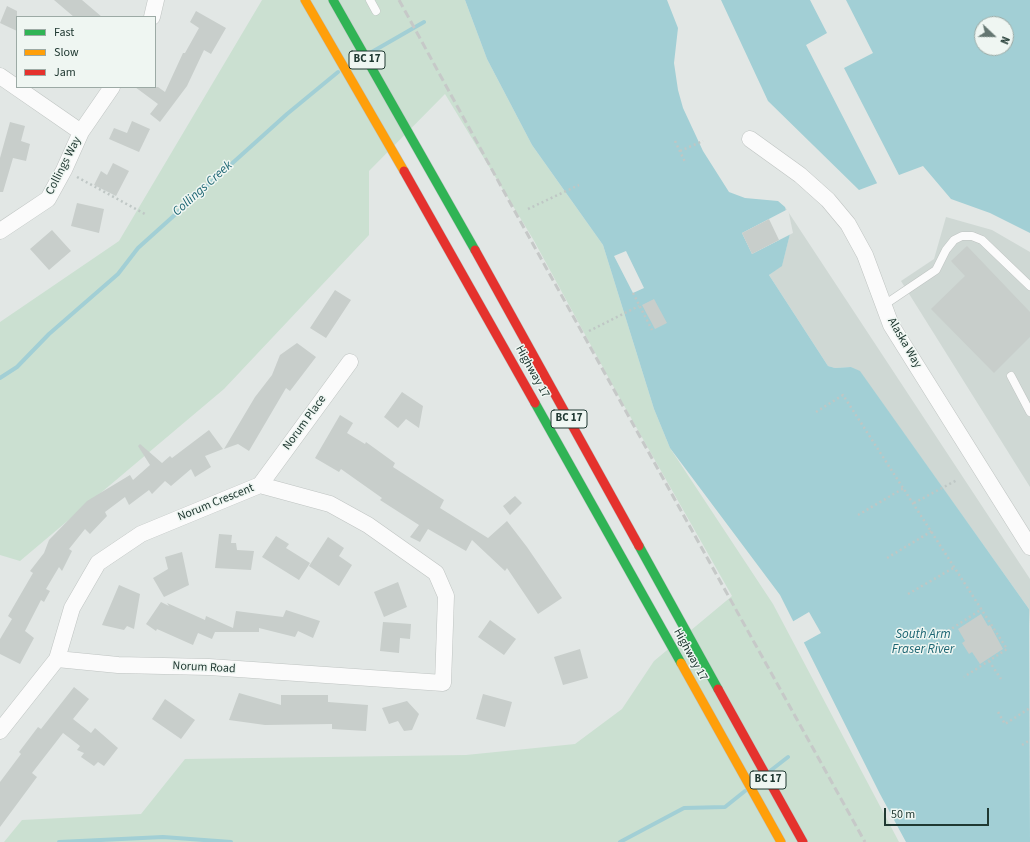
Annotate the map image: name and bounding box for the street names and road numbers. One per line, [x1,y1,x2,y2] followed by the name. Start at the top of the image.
[349,51,385,69] road number: BC 17
[43,135,85,197] street label: Collings Way
[884,315,924,371] street label: Alaska Way
[512,343,552,401] street label: Highway 17
[280,393,330,453] street label: Norum Place
[551,410,587,428] road number: BC 17
[176,481,256,525] street label: Norum Crescent
[670,626,710,684] street label: Highway 17
[172,659,236,677] street label: Norum Road
[750,771,786,789] road number: BC 17

